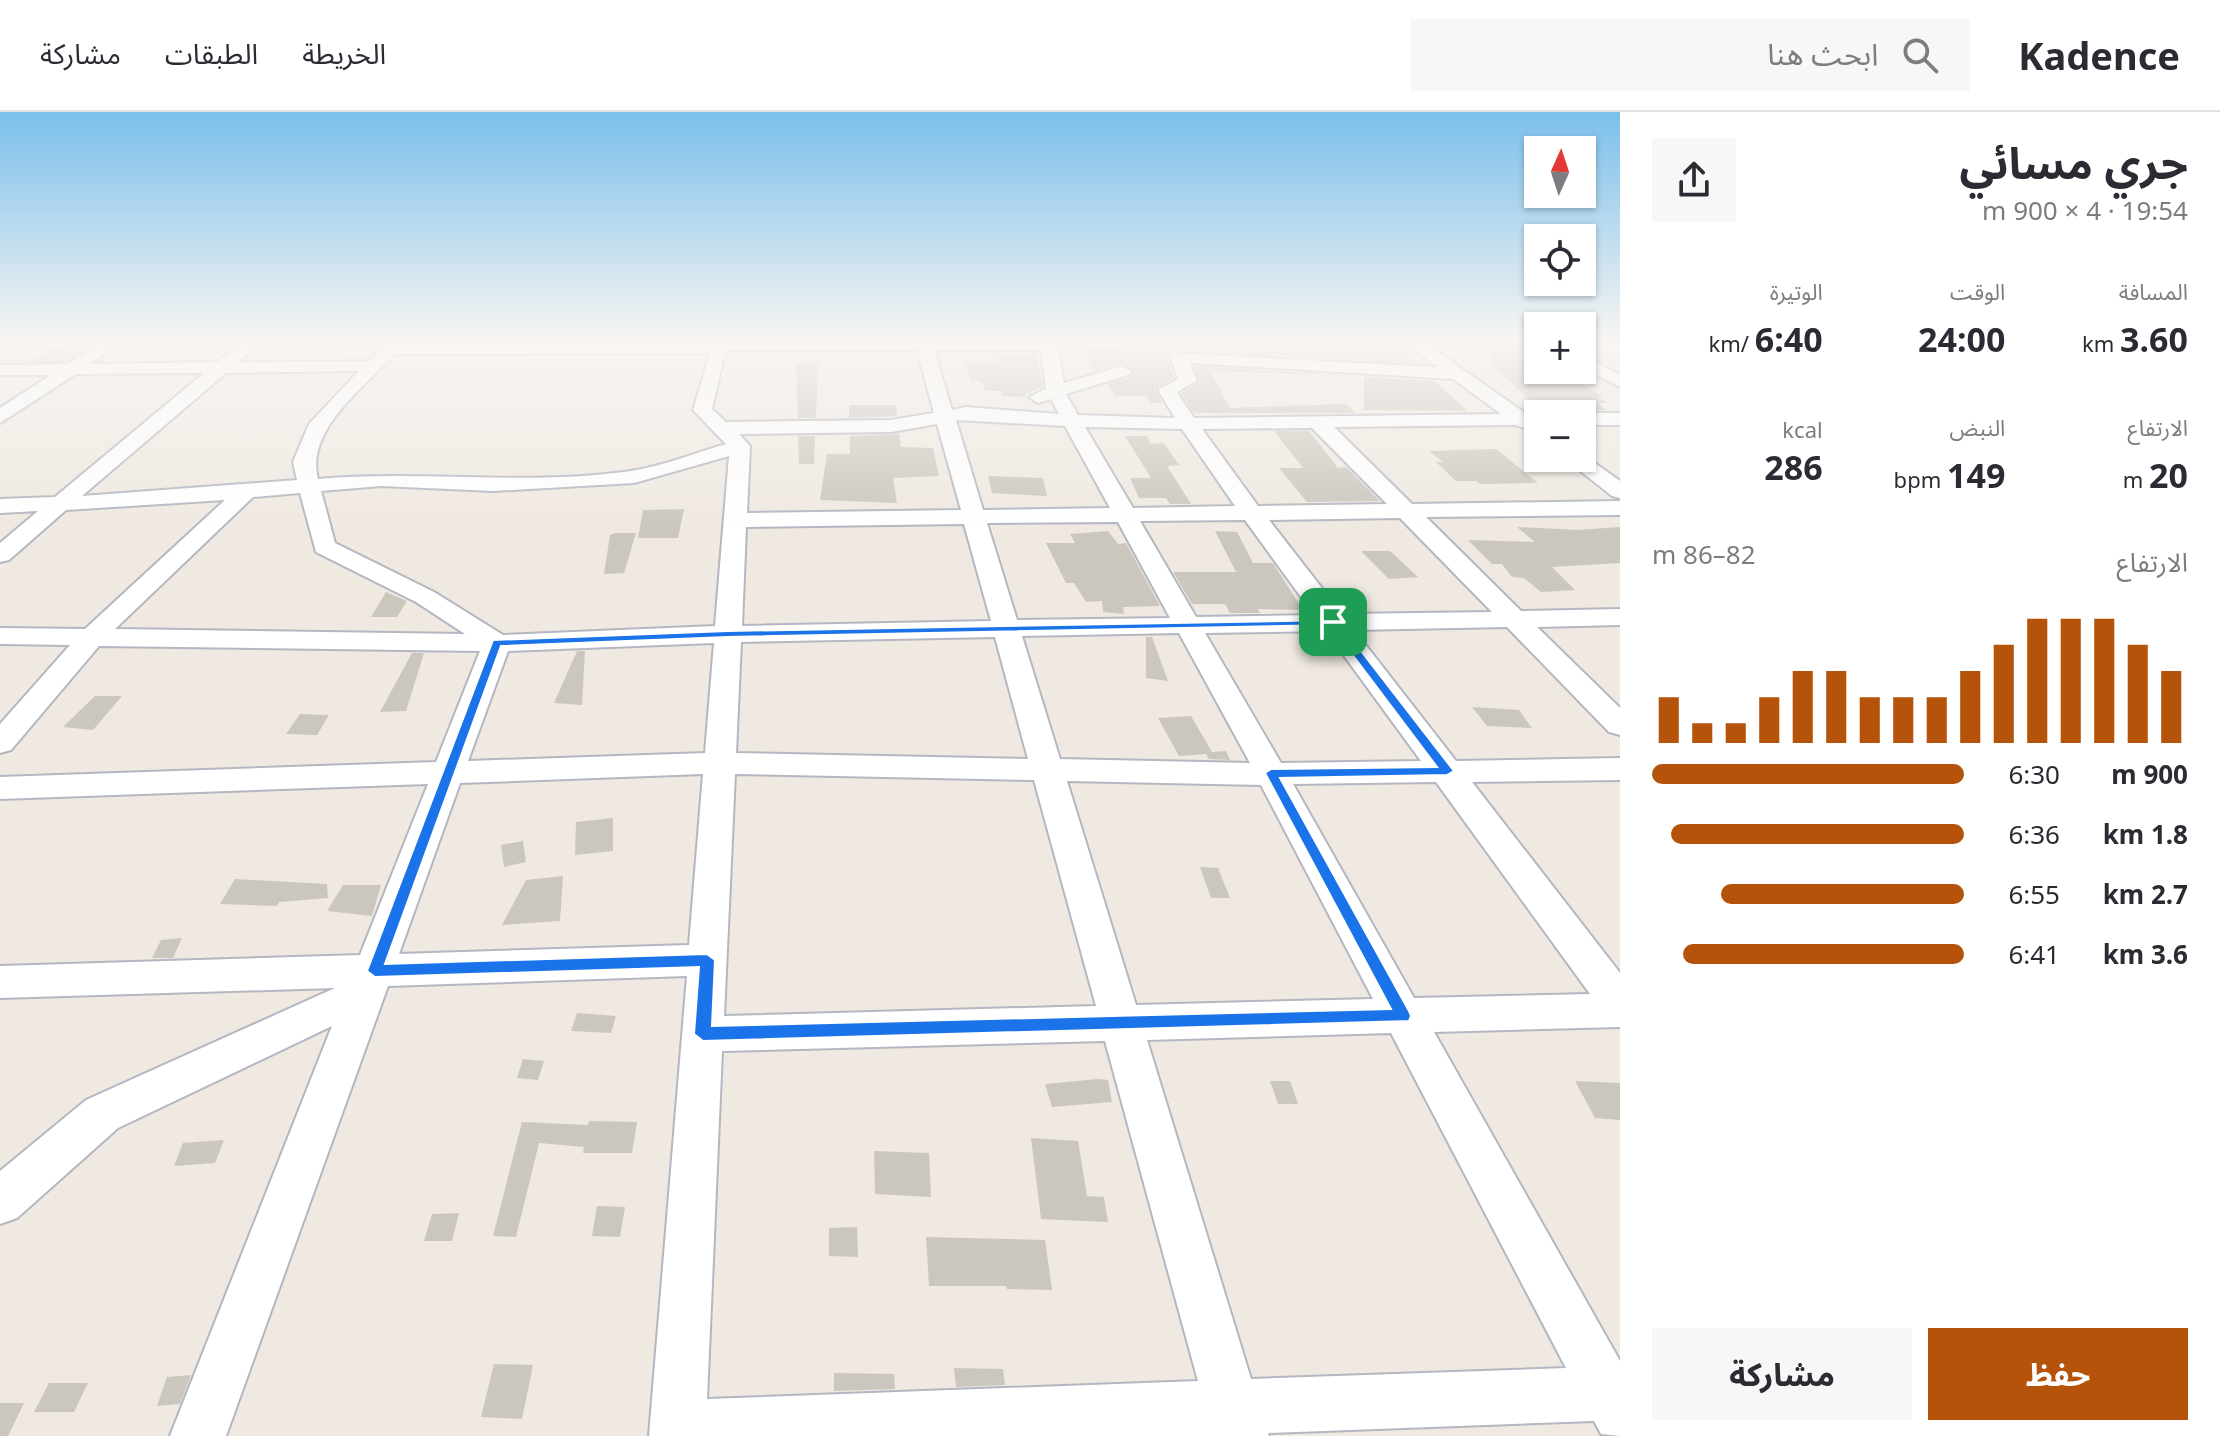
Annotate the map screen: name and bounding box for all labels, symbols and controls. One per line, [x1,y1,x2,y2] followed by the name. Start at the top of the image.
[1410,19,1970,91] search box
[2018,29,2180,81] text: Kadence
[1767,33,1878,74] text: ابحث هنا
[1898,33,1942,77] icon: search
[40,34,121,72] text: مشاركة
[165,34,258,72] text: الطبقات
[302,34,386,72] text: الخريطة
[1959,132,2188,192] text: جري مسائي
[1524,136,1596,208] north arrow
[1524,136,1596,472] map controls
[1652,138,1736,222] button: share
[1982,192,2188,228] text: 19:54 · 4 × 900 m
[1524,224,1596,296] button: locate
[1770,276,1823,306] text: الوتيرة
[1950,276,2005,306] text: الوقت
[2119,276,2188,306] text: المسافة
[1524,312,1596,384] button: +
[1755,316,1823,362] text: 6:40
[1918,316,2005,362] text: 24:00
[2120,316,2188,362] text: 3.60
[1709,328,1755,358] text: /km
[2082,328,2120,358] text: km
[1524,400,1596,472] button: −
[1950,412,2005,442] text: النبض
[2128,412,2188,442] text: الارتفاع
[1782,414,1823,444] text: kcal
[1764,444,1823,490] text: 286
[1947,452,2005,498] text: 149
[2149,452,2188,498] text: 20
[1894,464,1947,494] text: bpm
[2123,464,2149,494] text: m
[1652,536,1756,572] text: 82–86 m
[2117,544,2188,580] text: الارتفاع
[1299,588,1367,656] pin
[1311,600,1355,644] icon: arrive
[2008,756,2060,792] text: 6:30
[2111,756,2188,792] text: 900 m
[2008,816,2060,852] text: 6:36
[2103,816,2188,852] text: 1.8 km
[2008,876,2060,912] text: 6:55
[2103,876,2188,912] text: 2.7 km
[2008,936,2060,972] text: 6:41
[2103,936,2188,972] text: 3.6 km
[1652,1328,1912,1420] button: مشاركة
[1928,1328,2188,1420] button: حفظ

